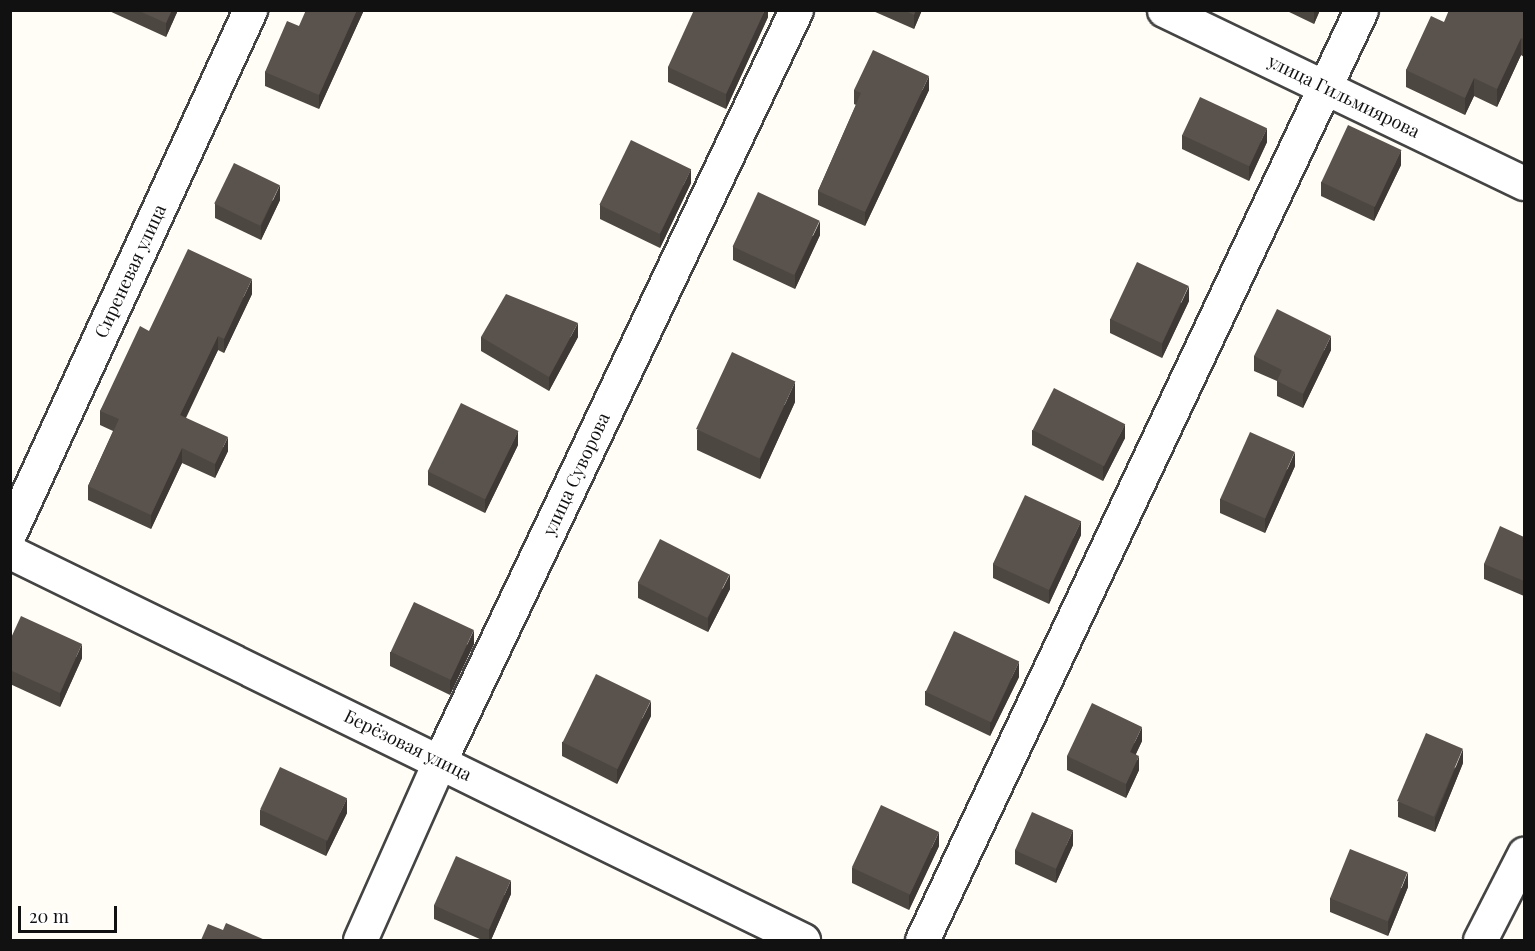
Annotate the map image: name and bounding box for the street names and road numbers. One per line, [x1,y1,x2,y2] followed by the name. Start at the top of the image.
[1265,50,1423,142] street label: улица Гильмиярова
[90,201,170,341] street label: Сиреневая улица
[538,409,614,539] street label: улица Суворова
[341,705,475,785] street label: Берёзовая улица

